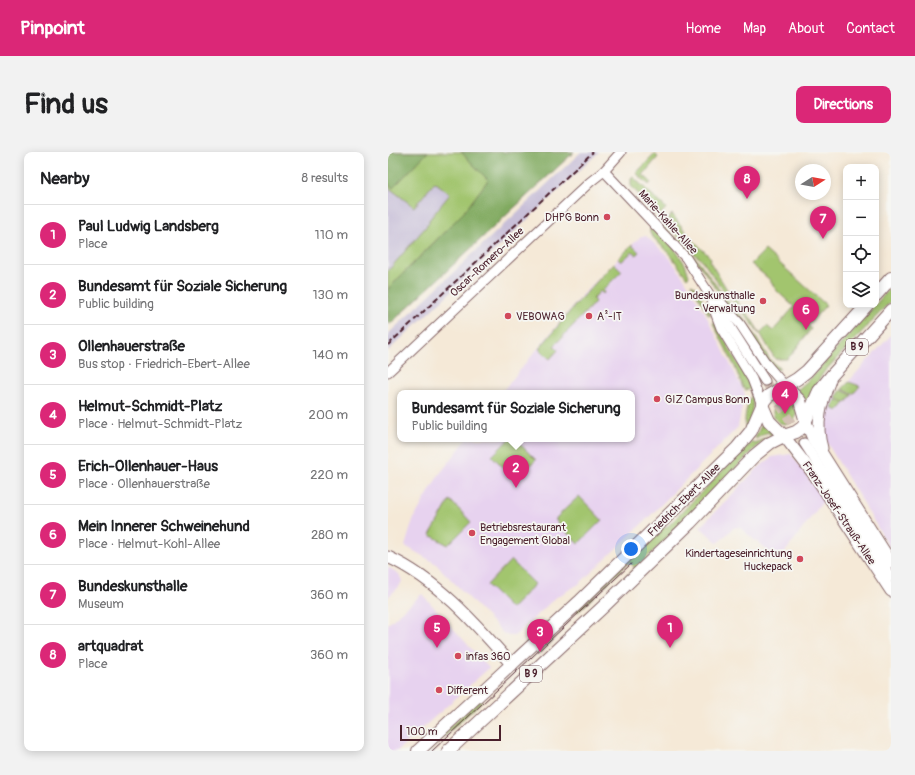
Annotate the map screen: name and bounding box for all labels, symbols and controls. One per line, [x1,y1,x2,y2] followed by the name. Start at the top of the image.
[20,16,85,40] text: Pinpoint
[686,20,721,37] text: Home
[743,20,766,37] text: Map
[788,20,824,37] text: About
[846,20,895,37] text: Contact
[796,86,891,123] button: Directions
[24,87,108,122] text: Find us
[795,164,831,200] north arrow
[843,164,879,308] map controls
[843,164,879,200] button: +
[734,166,760,199] pin: 8
[40,168,89,189] text: Nearby
[302,170,348,186] text: 8 results
[636,187,701,257] street label: Marie-Kahle-Allee
[843,200,879,236] button: −
[810,206,836,239] pin: 7
[545,211,599,224] place label: DHPG Bonn
[602,212,612,222] marker: DHPG Bonn
[78,217,219,236] text: Paul Ludwig Landsberg
[448,224,527,299] street label: Oscar-Romero-Allee
[50,227,56,243] text: 1
[315,227,348,243] text: 110 m
[78,236,107,252] text: Place
[843,236,879,272] button: locate
[843,272,879,308] button: layers
[78,277,287,296] text: Bundesamt für Soziale Sicherung
[49,287,57,303] text: 2
[312,287,348,303] text: 130 m
[675,289,756,315] place label: Bundeskunsthalle - Verwaltung
[78,296,154,312] text: Public building
[758,296,768,306] marker: Bundeskunsthalle - Verwaltung
[793,297,819,330] pin: 6
[516,310,565,323] place label: VEBOWAG
[597,310,622,323] place label: A³-IT
[503,311,513,321] marker: VEBOWAG
[584,311,594,321] marker: A³-IT
[78,337,185,356] text: Ollenhauerstraße
[846,339,868,355] road number: B 9
[49,347,57,363] text: 3
[312,347,348,363] text: 140 m
[78,356,250,372] text: Bus stop · Friedrich-Ebert-Allee
[772,381,798,414] pin: 4
[397,390,635,442] popup
[665,393,749,406] place label: GIZ Campus Bonn
[652,394,662,404] marker: GIZ Campus Bonn
[78,397,222,416] text: Helmut-Schmidt-Platz
[411,399,621,418] text: Bundesamt für Soziale Sicherung
[49,407,57,423] text: 4
[309,407,348,423] text: 200 m
[78,416,242,432] text: Place · Helmut-Schmidt-Platz
[411,418,487,434] text: Public building
[503,455,529,488] pin: 2
[78,457,218,476] text: Erich-Ollenhauer-Haus
[800,459,879,568] street label: Franz-Josef-Strauß-Allee
[645,461,723,539] street label: Friedrich-Ebert-Allee
[49,467,57,483] text: 5
[310,467,348,483] text: 220 m
[78,476,210,492] text: Place · Ollenhauerstraße
[78,517,250,536] text: Mein Innerer Schweinehund
[480,521,570,547] place label: Betriebsrestaurant Engagement Global
[49,527,57,543] text: 6
[311,527,348,543] text: 280 m
[467,528,477,538] marker: Betriebsrestaurant Engagement Global
[78,536,220,552] text: Place · Helmut-Kohl-Allee
[621,539,641,559] your location
[685,547,792,573] place label: Kindertageseinrichtung Huckepack
[795,554,805,564] marker: Kindertageseinrichtung Huckepack
[78,577,187,596] text: Bundeskunsthalle
[50,587,56,603] text: 7
[310,587,348,603] text: 360 m
[78,596,124,612] text: Museum
[424,615,450,648] pin: 5
[657,615,683,648] pin: 1
[527,619,553,652] pin: 3
[78,637,143,656] text: artquadrat
[50,647,56,663] text: 8
[310,647,348,663] text: 360 m
[466,650,511,663] place label: infas 360
[453,651,463,661] marker: infas 360
[78,656,107,672] text: Place
[520,666,542,682] road number: B 9
[447,684,488,697] place label: Different
[434,685,444,695] marker: Different
[400,723,501,742] scale bar
[406,725,437,738] text: 100 m

